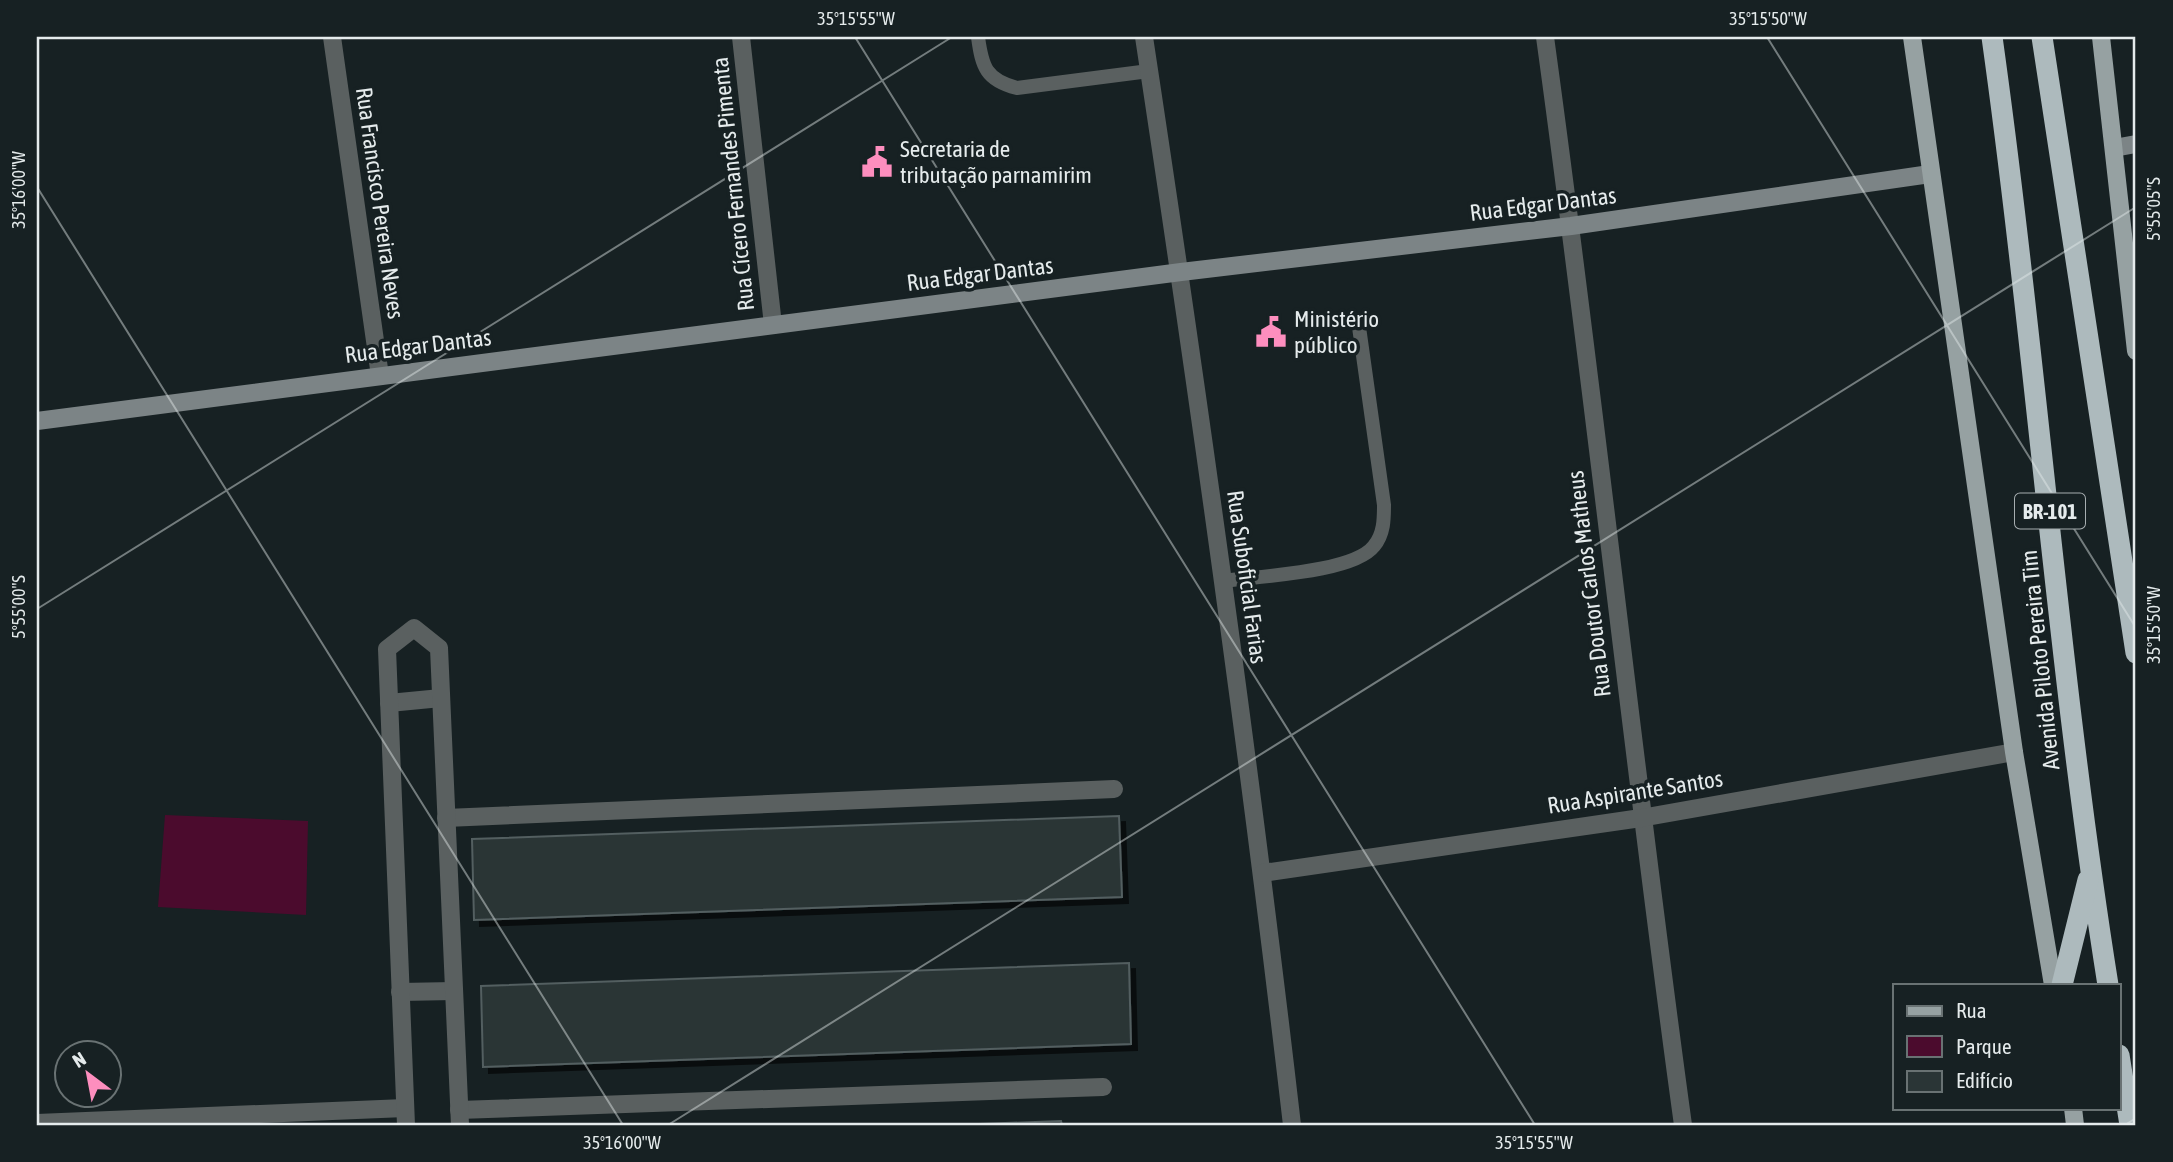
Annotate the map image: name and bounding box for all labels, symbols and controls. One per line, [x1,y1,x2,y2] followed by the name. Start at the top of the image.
[817,8,895,29] text: 35°15'55"W
[1729,8,1807,29] text: 35°15'50"W
[707,56,759,312] street label: Rua Cícero Fernandes Pimenta
[351,86,409,320] street label: Rua Francisco Pereira Neves
[900,136,1092,188] place label: Secretaria de tributação parnamirim
[860,145,894,179] public building icon: Secretaria de tributação parnamirim
[8,151,29,229] text: 35°16'00"W
[2143,177,2164,241] text: 5°55'05"S
[1468,182,1618,226] street label: Rua Edgar Dantas
[905,252,1055,296] street label: Rua Edgar Dantas
[1294,306,1379,358] place label: Ministério público
[1254,315,1288,349] public building icon: Ministério público
[343,324,493,368] street label: Rua Edgar Dantas
[1562,469,1616,699] street label: Rua Doutor Carlos Matheus
[1222,489,1272,665] street label: Rua Suboficial Farias
[2015,494,2085,528] road number: BR-101
[2016,549,2064,771] street label: Avenida Piloto Pereira Tim
[8,575,29,639] text: 5°55'00"S
[2143,586,2164,664] text: 35°15'50"W
[1546,765,1724,819] street label: Rua Aspirante Santos
[1893,984,2120,1110] legend
[1956,998,1986,1022] text: Rua
[1956,1034,2011,1058] text: Parque
[52,1040,122,1110] north arrow
[68,1047,90,1072] text: N
[1956,1068,2013,1092] text: Edifício
[583,1132,661,1153] text: 35°16'00"W
[1495,1132,1573,1153] text: 35°15'55"W

